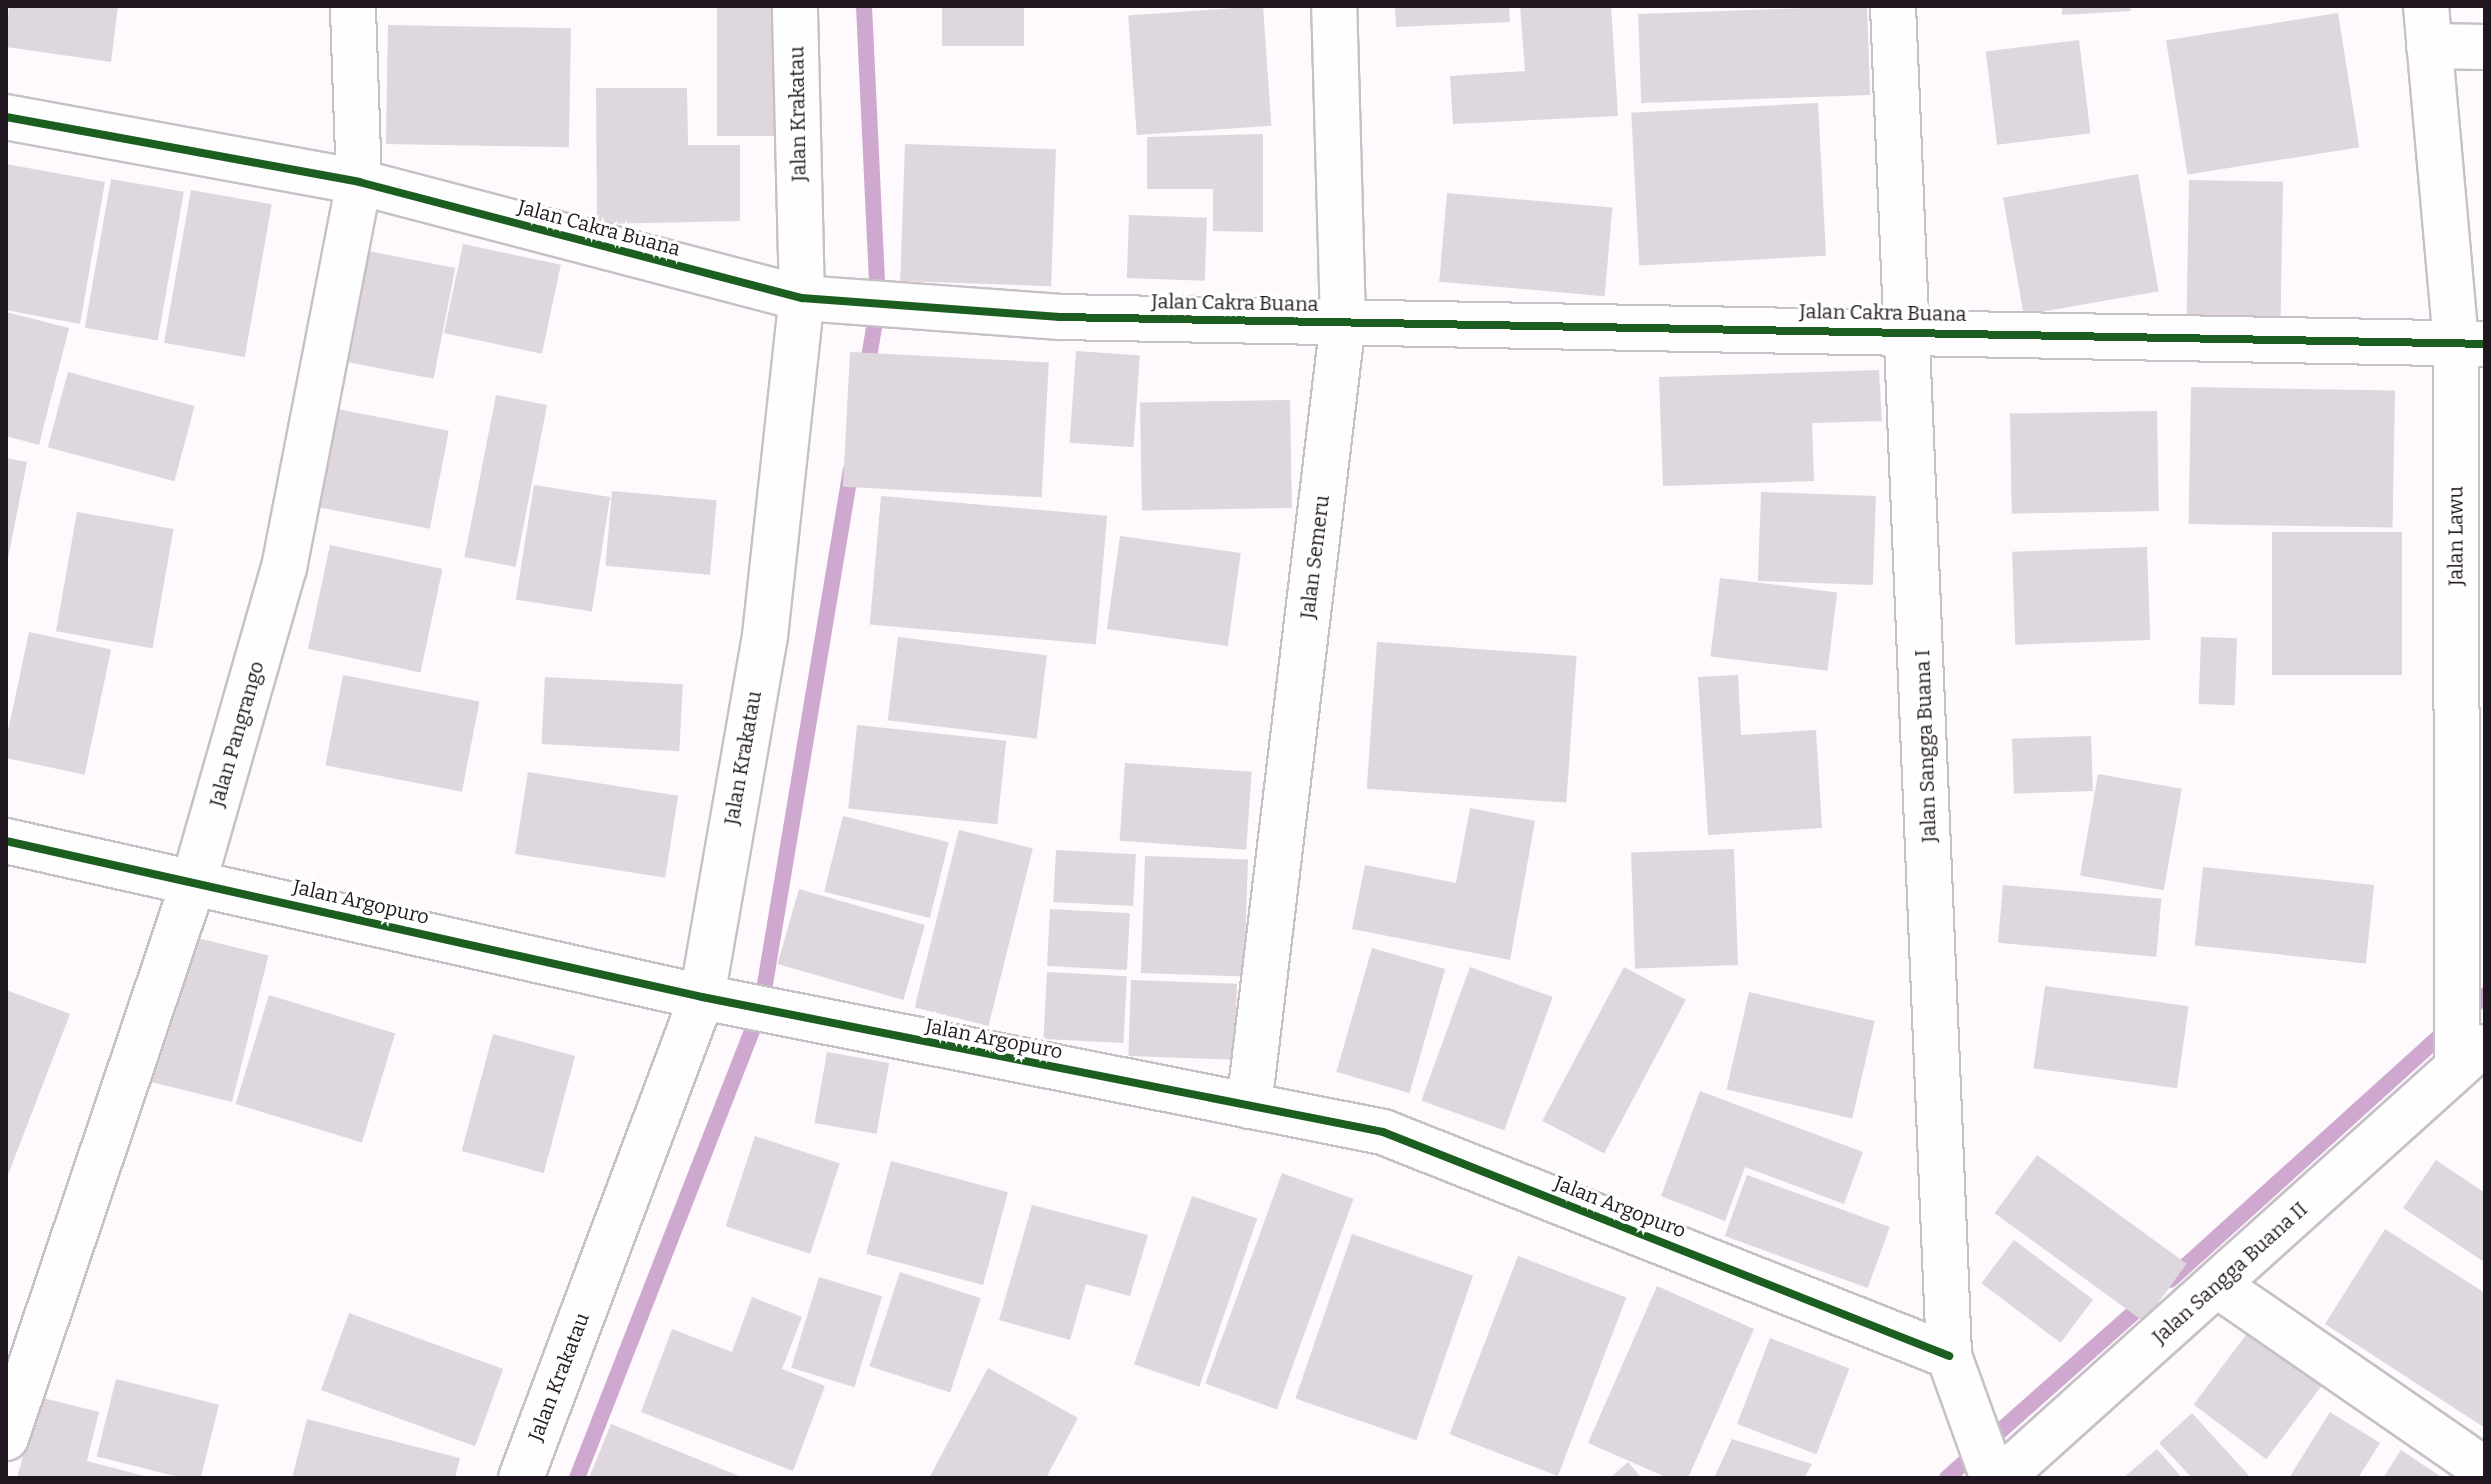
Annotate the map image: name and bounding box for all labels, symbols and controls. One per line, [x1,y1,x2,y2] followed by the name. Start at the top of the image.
[785,46,811,182] street label: Jalan Krakatau
[515,195,683,261] street label: Jalan Cakra Buana
[1151,290,1319,316] street label: Jalan Cakra Buana
[1799,300,1967,326] street label: Jalan Cakra Buana
[2444,486,2468,586] street label: Jalan Lawu
[1296,494,1334,620] street label: Jalan Semeru
[1911,649,1941,843] street label: Jalan Sangga Buana I
[205,658,269,810] street label: Jalan Pangrango
[719,689,767,827] street label: Jalan Krakatau
[291,875,431,929] street label: Jalan Argopuro
[923,1014,1065,1064] street label: Jalan Argopuro
[1551,1171,1689,1243] street label: Jalan Argopuro
[2148,1197,2312,1349] street label: Jalan Sangga Buana II
[524,1310,594,1444] street label: Jalan Krakatau

